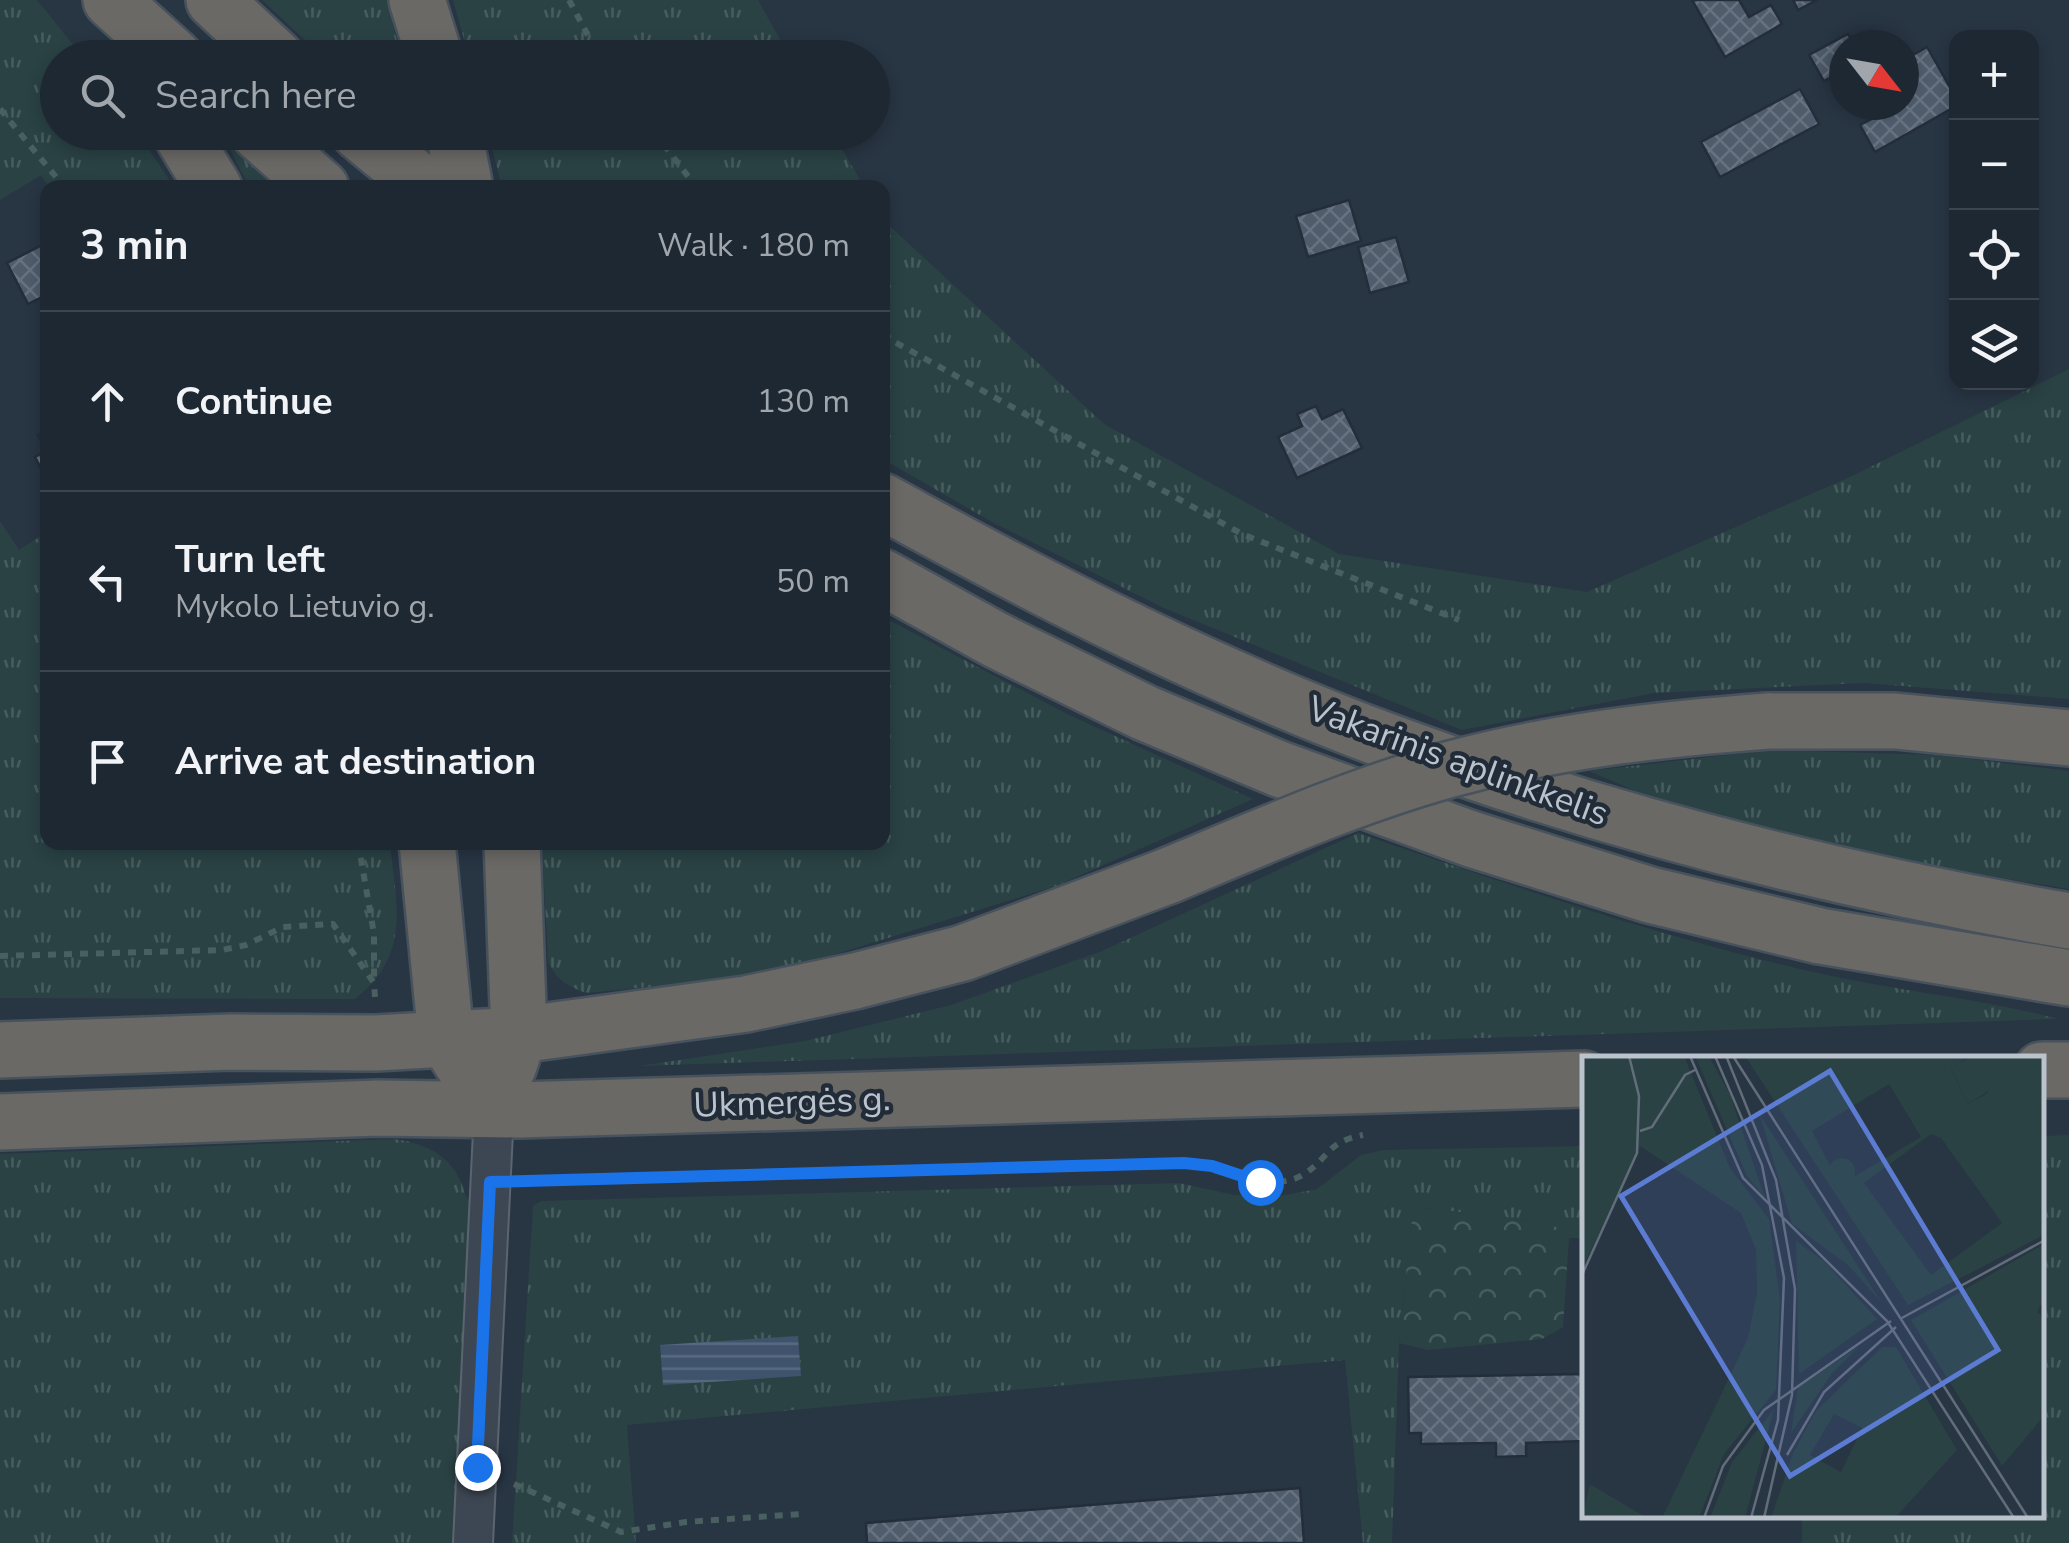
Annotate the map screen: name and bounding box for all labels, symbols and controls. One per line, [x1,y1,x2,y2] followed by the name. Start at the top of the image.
[1829,30,1919,120] north arrow
[1949,30,2039,390] map controls
[1949,30,2039,120] button: +
[40,40,890,150] search box
[75,68,130,123] icon: search
[155,70,356,121] text: Search here
[1949,120,2039,210] button: −
[1949,210,2039,300] button: locate
[80,217,189,274] text: 3 min
[657,224,850,267] text: Walk · 180 m
[1949,300,2039,390] button: layers
[80,374,135,429] icon: ahead
[175,376,333,427] text: Continue
[757,380,850,423] text: 130 m
[175,534,325,585] text: Turn left
[80,554,135,609] icon: left
[776,560,850,603] text: 50 m
[175,585,434,628] text: Mykolo Lietuvio g.
[1300,684,1615,837] street label: Vakarinis aplinkkelis
[80,734,135,789] icon: arrive
[175,736,536,787] text: Arrive at destination
[1582,1056,2044,1518] inset map
[693,1075,891,1129] street label: Ukmergės g.
[1238,1160,1284,1206] route start
[455,1445,501,1491] route end

